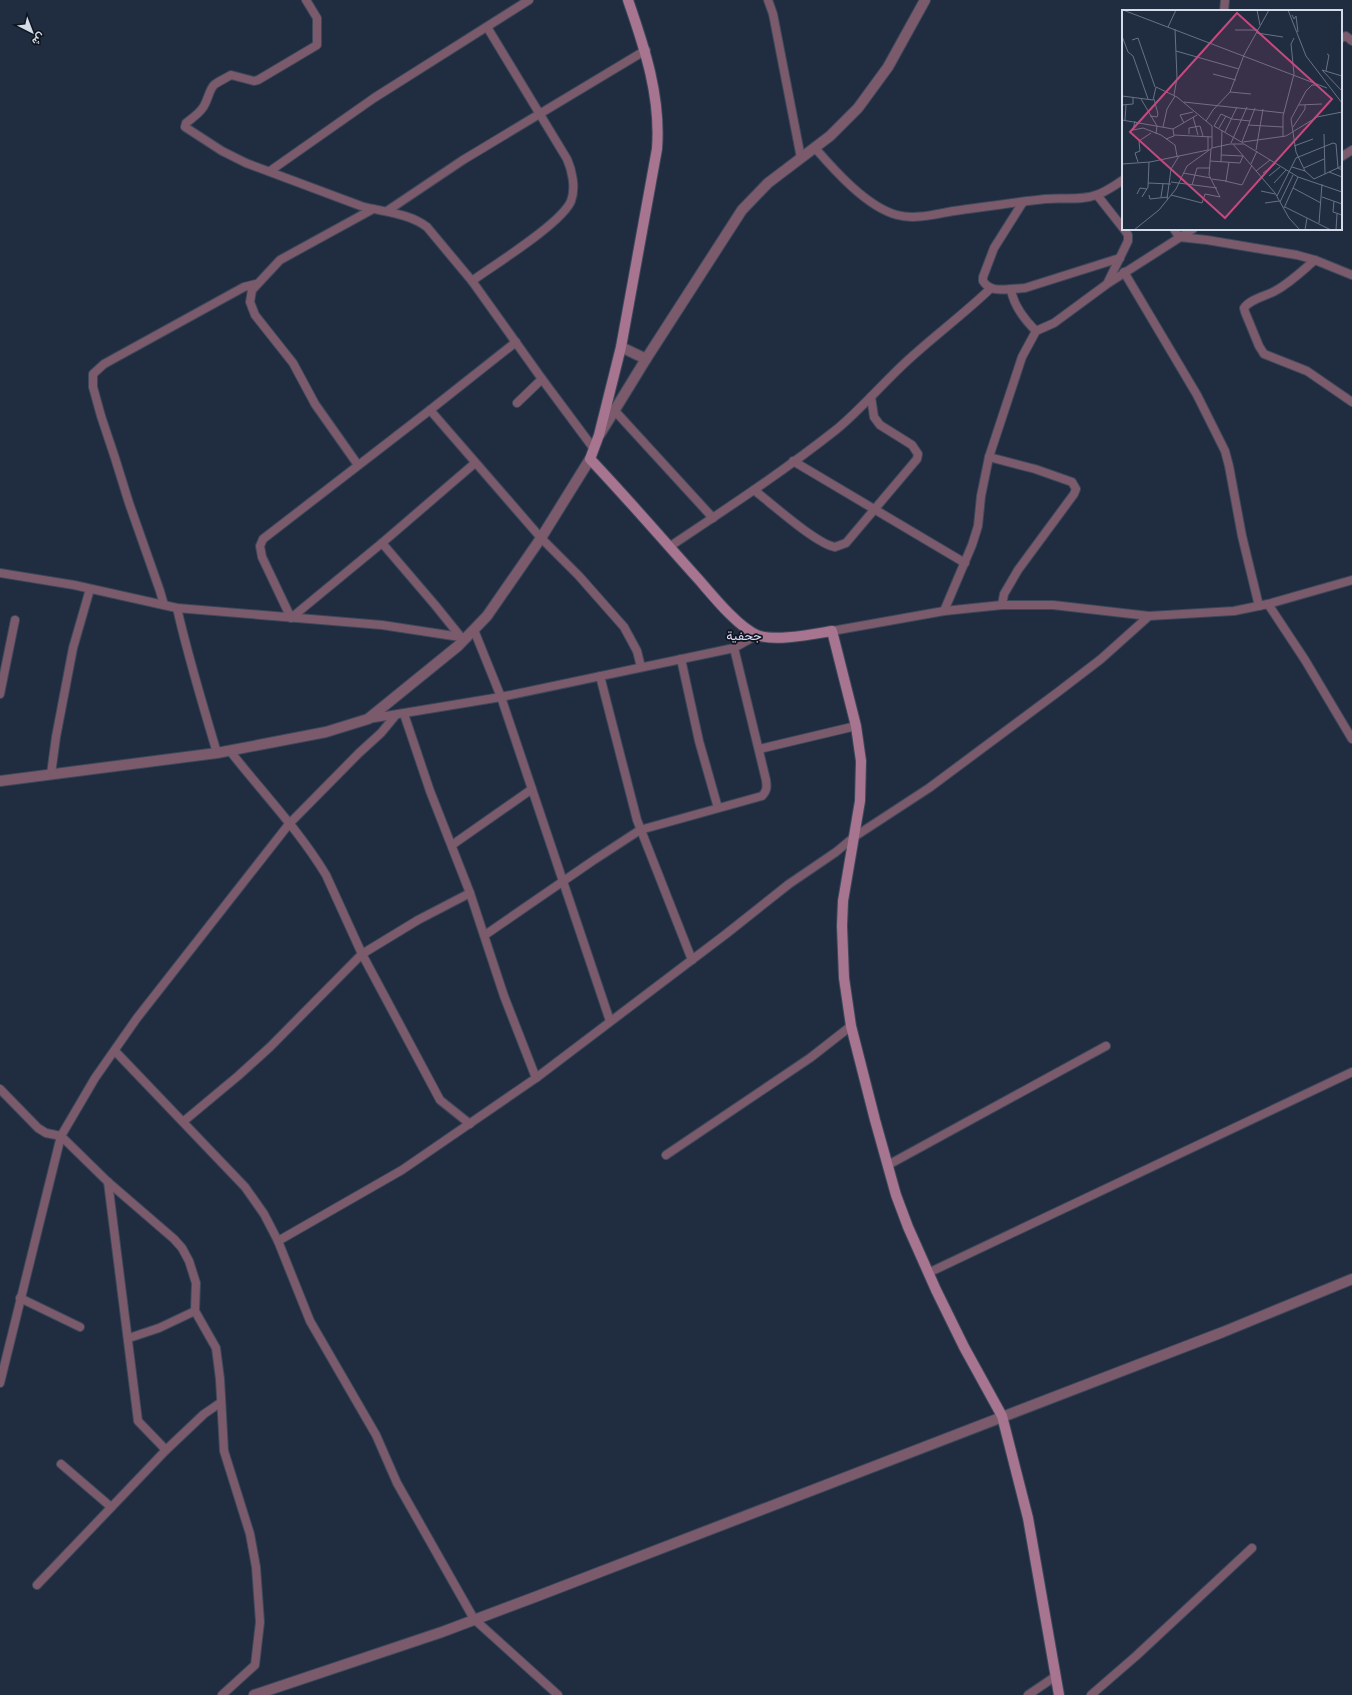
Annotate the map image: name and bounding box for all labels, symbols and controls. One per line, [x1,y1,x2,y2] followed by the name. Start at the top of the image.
[1122,10,1342,230] inset map
[12,12,52,52] north arrow
[29,30,48,49] text: ش
[726,627,762,643] district label: جحفية

